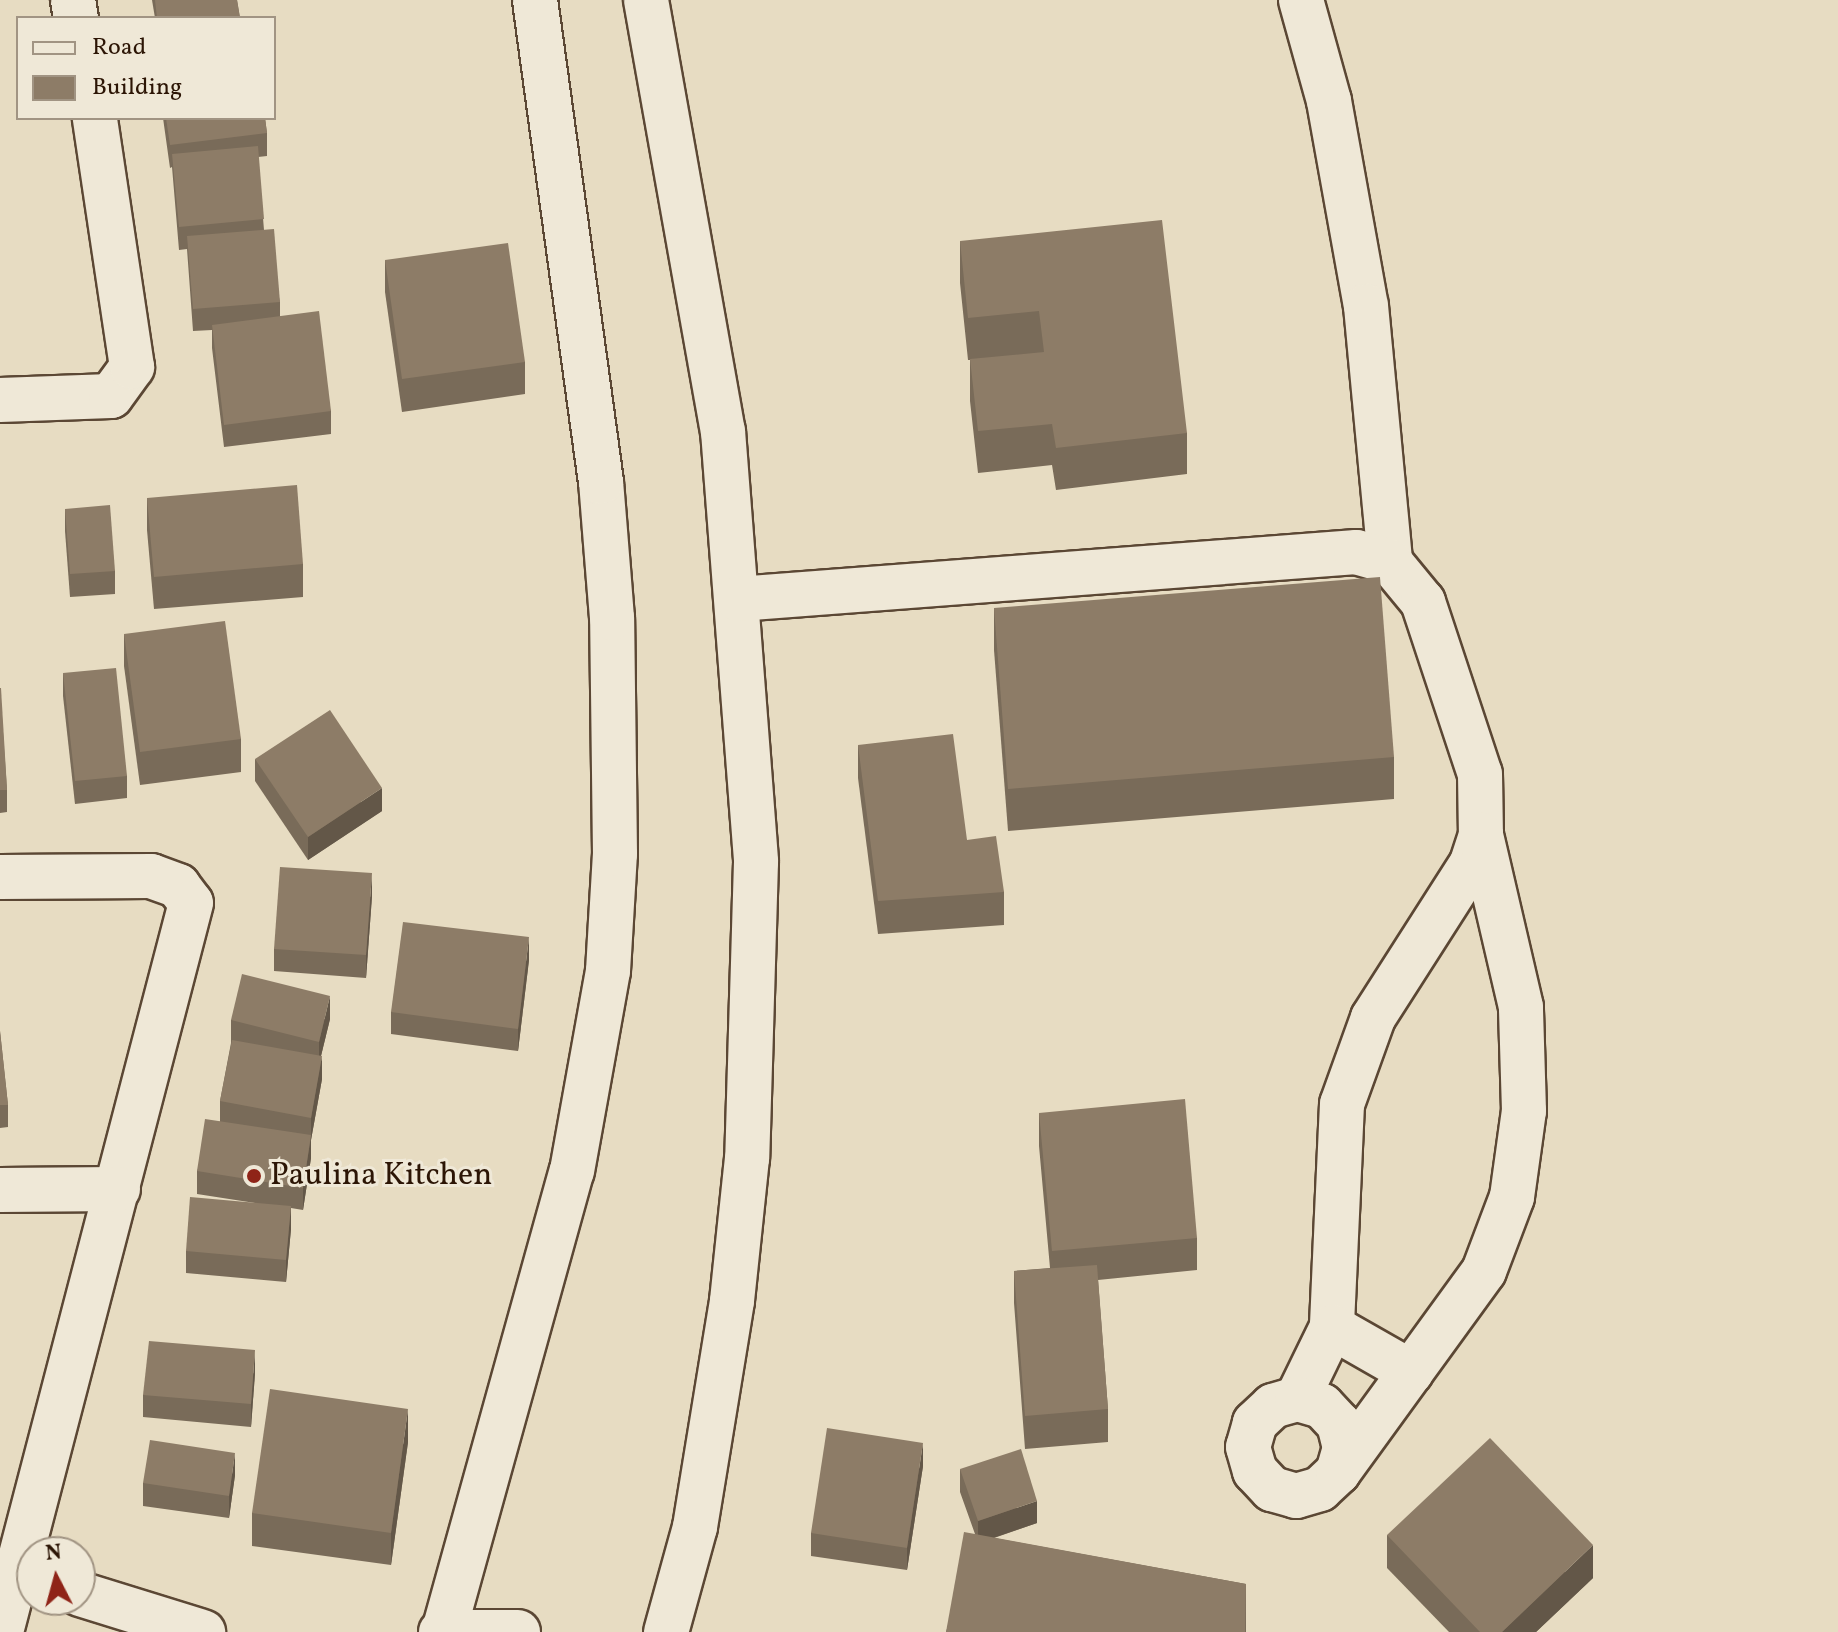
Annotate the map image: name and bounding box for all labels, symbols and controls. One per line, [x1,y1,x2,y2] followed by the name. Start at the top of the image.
[16,16,276,120] legend
[92,31,146,65] text: Road
[92,71,182,105] text: Building
[270,1157,492,1195] place label: Paulina Kitchen
[245,1167,263,1185] marker: Paulina Kitchen
[16,1536,96,1616] north arrow
[44,1537,63,1570] text: N

